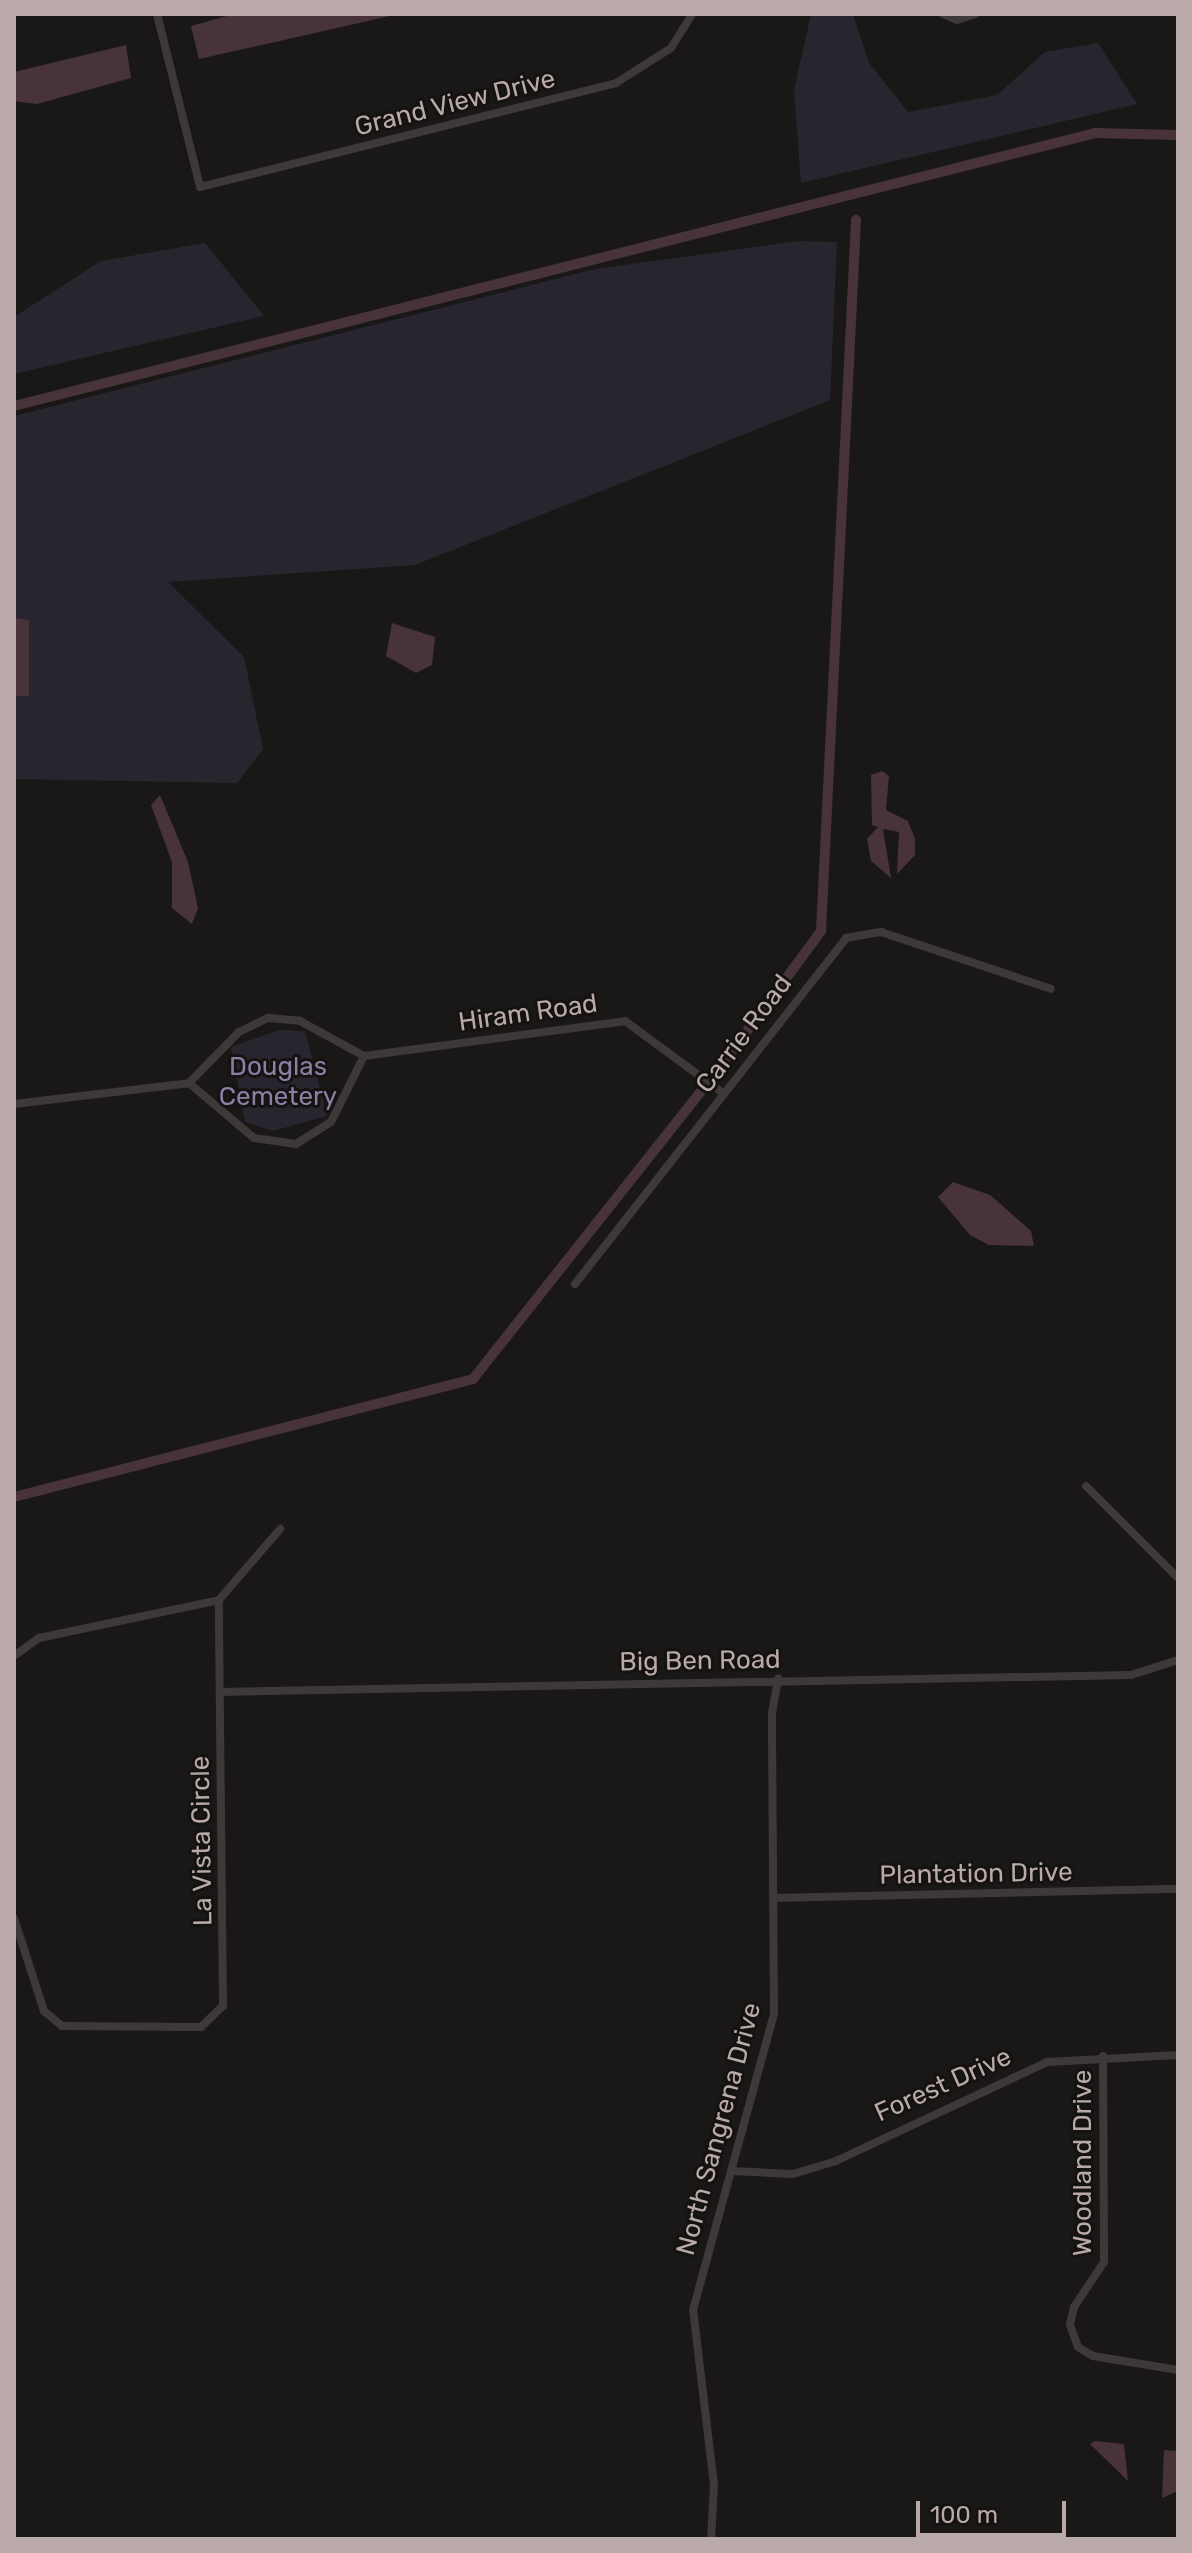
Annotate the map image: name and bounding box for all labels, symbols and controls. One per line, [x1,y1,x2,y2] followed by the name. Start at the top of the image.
[351,63,559,143] street label: Grand View Drive
[689,969,799,1099] street label: Carrie Road
[457,988,599,1038] street label: Hiram Road
[219,1051,337,1112] park label: Douglas Cemetery
[619,1644,781,1678] street label: Big Ben Road
[185,1755,219,1927] street label: La Vista Circle
[879,1857,1073,1891] street label: Plantation Drive
[670,1999,768,2259] street label: North Sangrena Drive
[870,2041,1016,2129] street label: Forest Drive
[1067,2070,1099,2256] street label: Woodland Drive
[920,2485,1070,2535] scale bar
[930,2501,998,2529] text: 100 m

